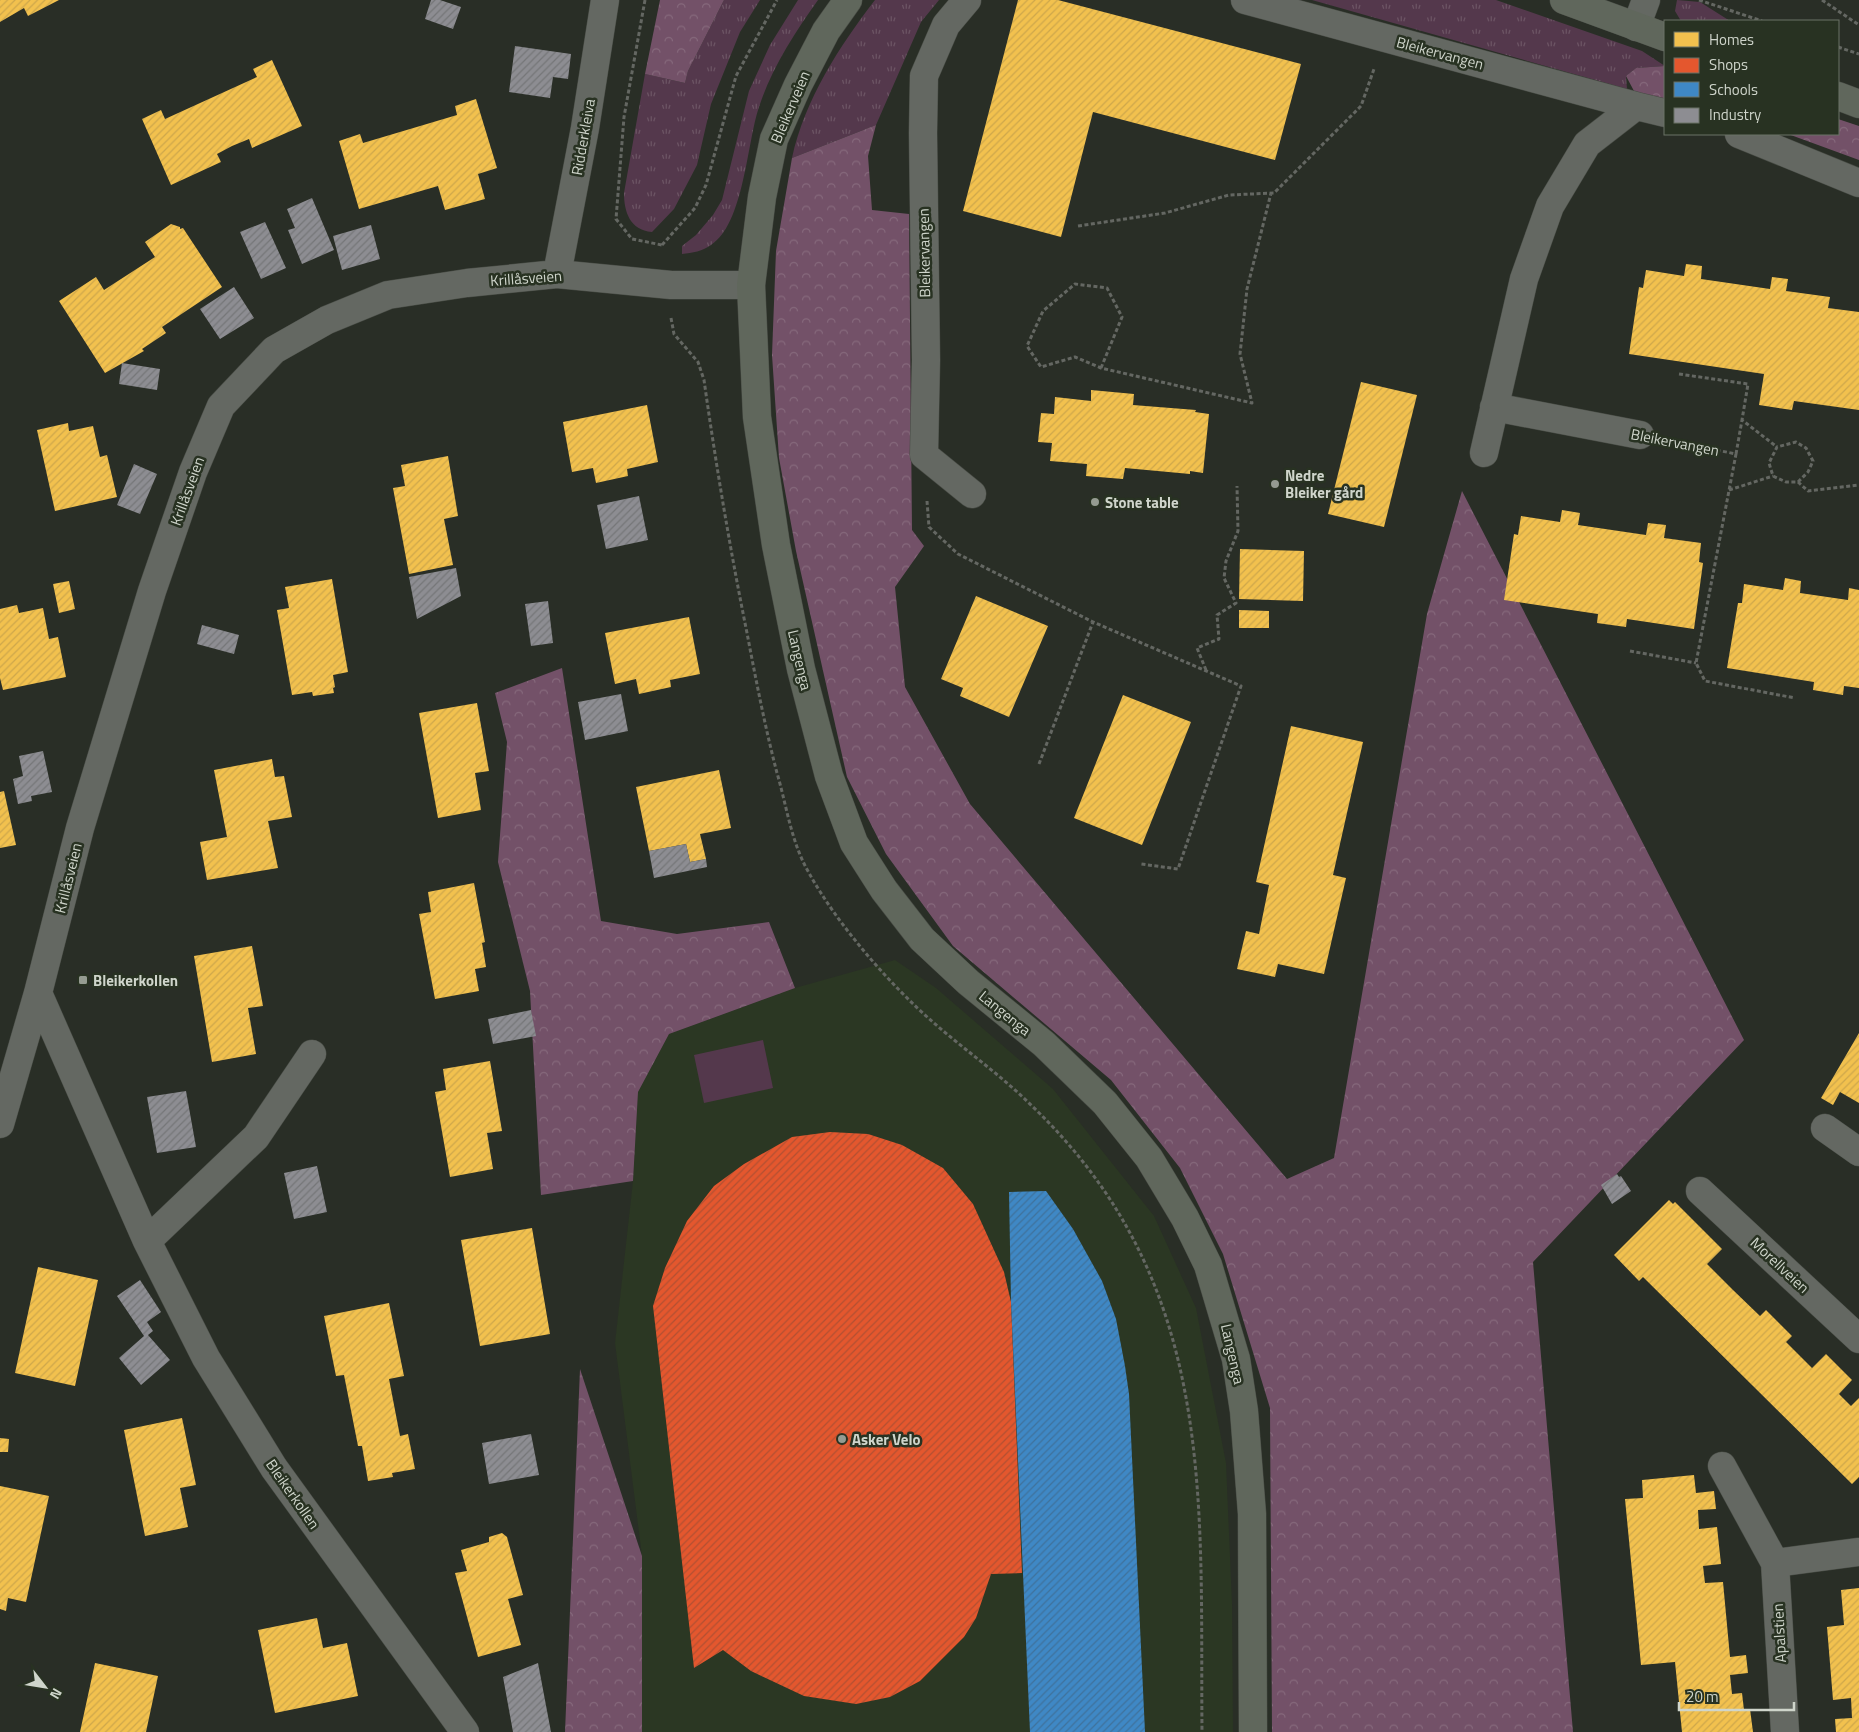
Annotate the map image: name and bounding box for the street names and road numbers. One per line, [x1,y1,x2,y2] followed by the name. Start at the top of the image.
[1394,30,1486,76] street label: Bleikervangen
[764,67,816,147] street label: Bleikerveien
[565,96,601,177] street label: Ridderkleiva
[912,208,936,298] street label: Bleikervangen
[489,264,563,292] street label: Krillåsveien
[1629,422,1721,462] street label: Bleikervangen
[164,453,210,529] street label: Krillåsveien
[782,628,818,693] street label: Langenga
[48,840,88,916] street label: Krillåsveien
[974,985,1036,1042] street label: Langenga
[1745,1232,1815,1298] street label: Morellveien
[1215,1322,1251,1387] street label: Langenga
[260,1454,326,1534] street label: Bleikerkollen
[1766,1603,1792,1663] street label: Apalstien

